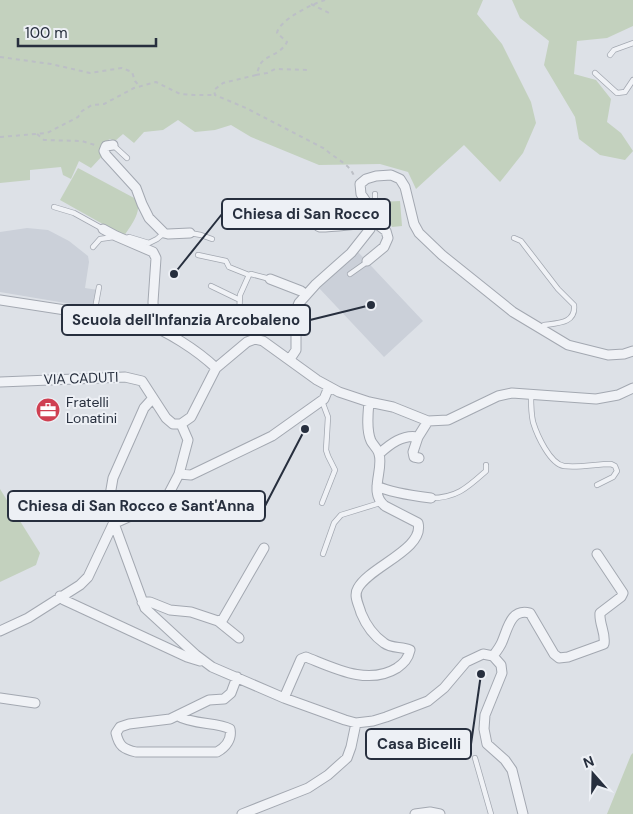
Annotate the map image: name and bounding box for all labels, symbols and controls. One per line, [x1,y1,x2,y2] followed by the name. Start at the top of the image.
[18,15,155,47] scale bar
[25,23,68,43] text: 100 m
[222,199,390,229] callout: Chiesa di San Rocco
[232,204,380,224] text: Chiesa di San Rocco
[62,305,310,335] callout: Scuola dell'Infanzia Arcobaleno
[72,310,300,330] text: Scuola dell'Infanzia Arcobaleno
[43,368,119,388] street label: VIA CADUTI
[66,393,117,427] place label: Fratelli Lonatini
[35,397,61,423] office icon: Fratelli Lonatini
[8,491,265,521] callout: Chiesa di San Rocco e Sant'Anna
[18,496,254,516] text: Chiesa di San Rocco e Sant'Anna
[366,729,471,759] callout: Casa Bicelli
[377,734,461,754] text: Casa Bicelli
[568,749,618,799] north arrow
[581,752,596,772] text: N

